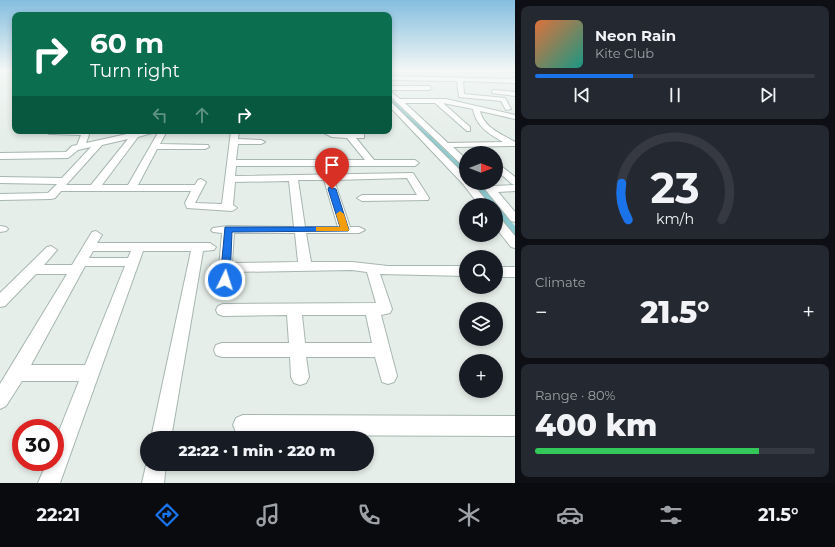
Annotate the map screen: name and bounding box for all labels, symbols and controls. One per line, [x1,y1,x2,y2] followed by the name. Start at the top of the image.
[90,26,164,60] text: 60 m
[595,26,676,45] text: Neon Rain
[24,28,76,80] icon: right
[595,45,654,61] text: Kite Club
[90,60,180,82] text: Turn right
[571,84,593,106] icon: previous
[664,84,686,106] icon: pause
[757,84,779,106] icon: next
[149,104,171,126] icon: left
[191,104,213,126] icon: ahead
[233,104,255,126] icon: right
[459,146,503,190] north arrow
[459,146,503,398] map controls
[315,148,349,189] pin
[321,154,343,176] icon: arrive
[650,163,700,213] text: 23
[459,198,503,242] button: sound
[656,209,694,227] text: km/h
[459,250,503,294] button: search
[204,259,246,301] position arrow
[535,274,586,290] text: Climate
[640,294,710,331] text: 21.5°
[535,299,548,326] text: −
[802,299,815,326] text: +
[459,302,503,346] button: layers
[459,354,503,398] button: +
[535,387,615,403] text: Range · 80%
[535,407,657,444] text: 400 km
[12,419,64,471] speed limit sign: 30
[179,441,335,460] text: 22:22 · 1 min · 220 m
[153,501,181,529] icon: directions
[254,501,282,529] icon: music
[355,501,383,529] icon: phone
[455,501,483,529] icon: climate
[556,501,584,529] icon: car
[657,501,685,529] icon: filters
[36,504,80,526] text: 22:21
[758,504,798,526] text: 21.5°

